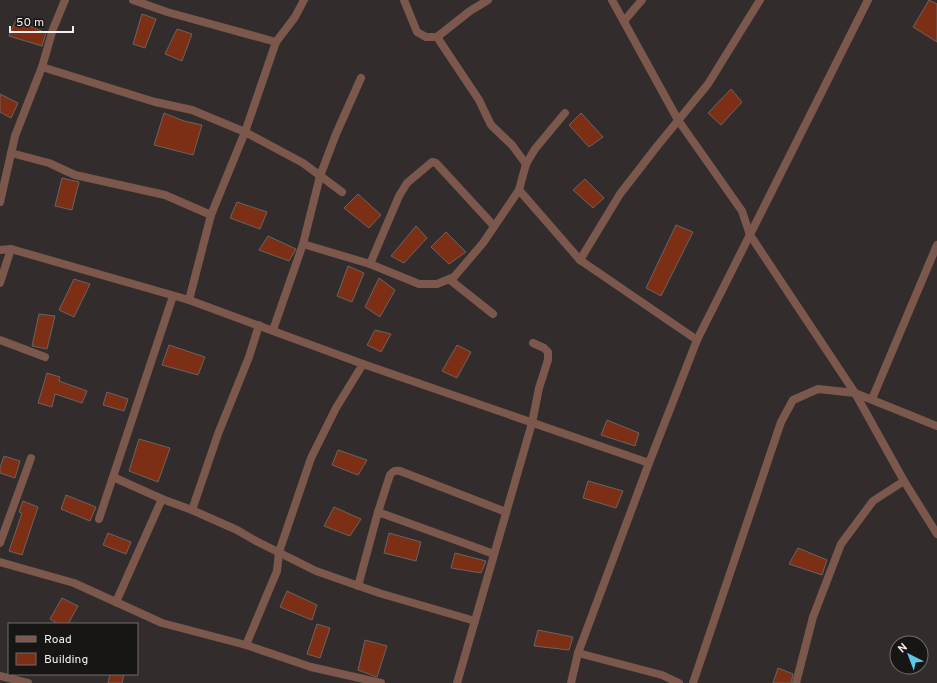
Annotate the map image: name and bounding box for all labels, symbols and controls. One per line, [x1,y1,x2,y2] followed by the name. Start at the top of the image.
[10,8,73,34] scale bar
[16,15,44,31] text: 50 m
[8,623,138,675] legend
[44,632,72,648] text: Road
[889,635,929,675] north arrow
[895,640,911,656] text: N
[44,652,88,668] text: Building

